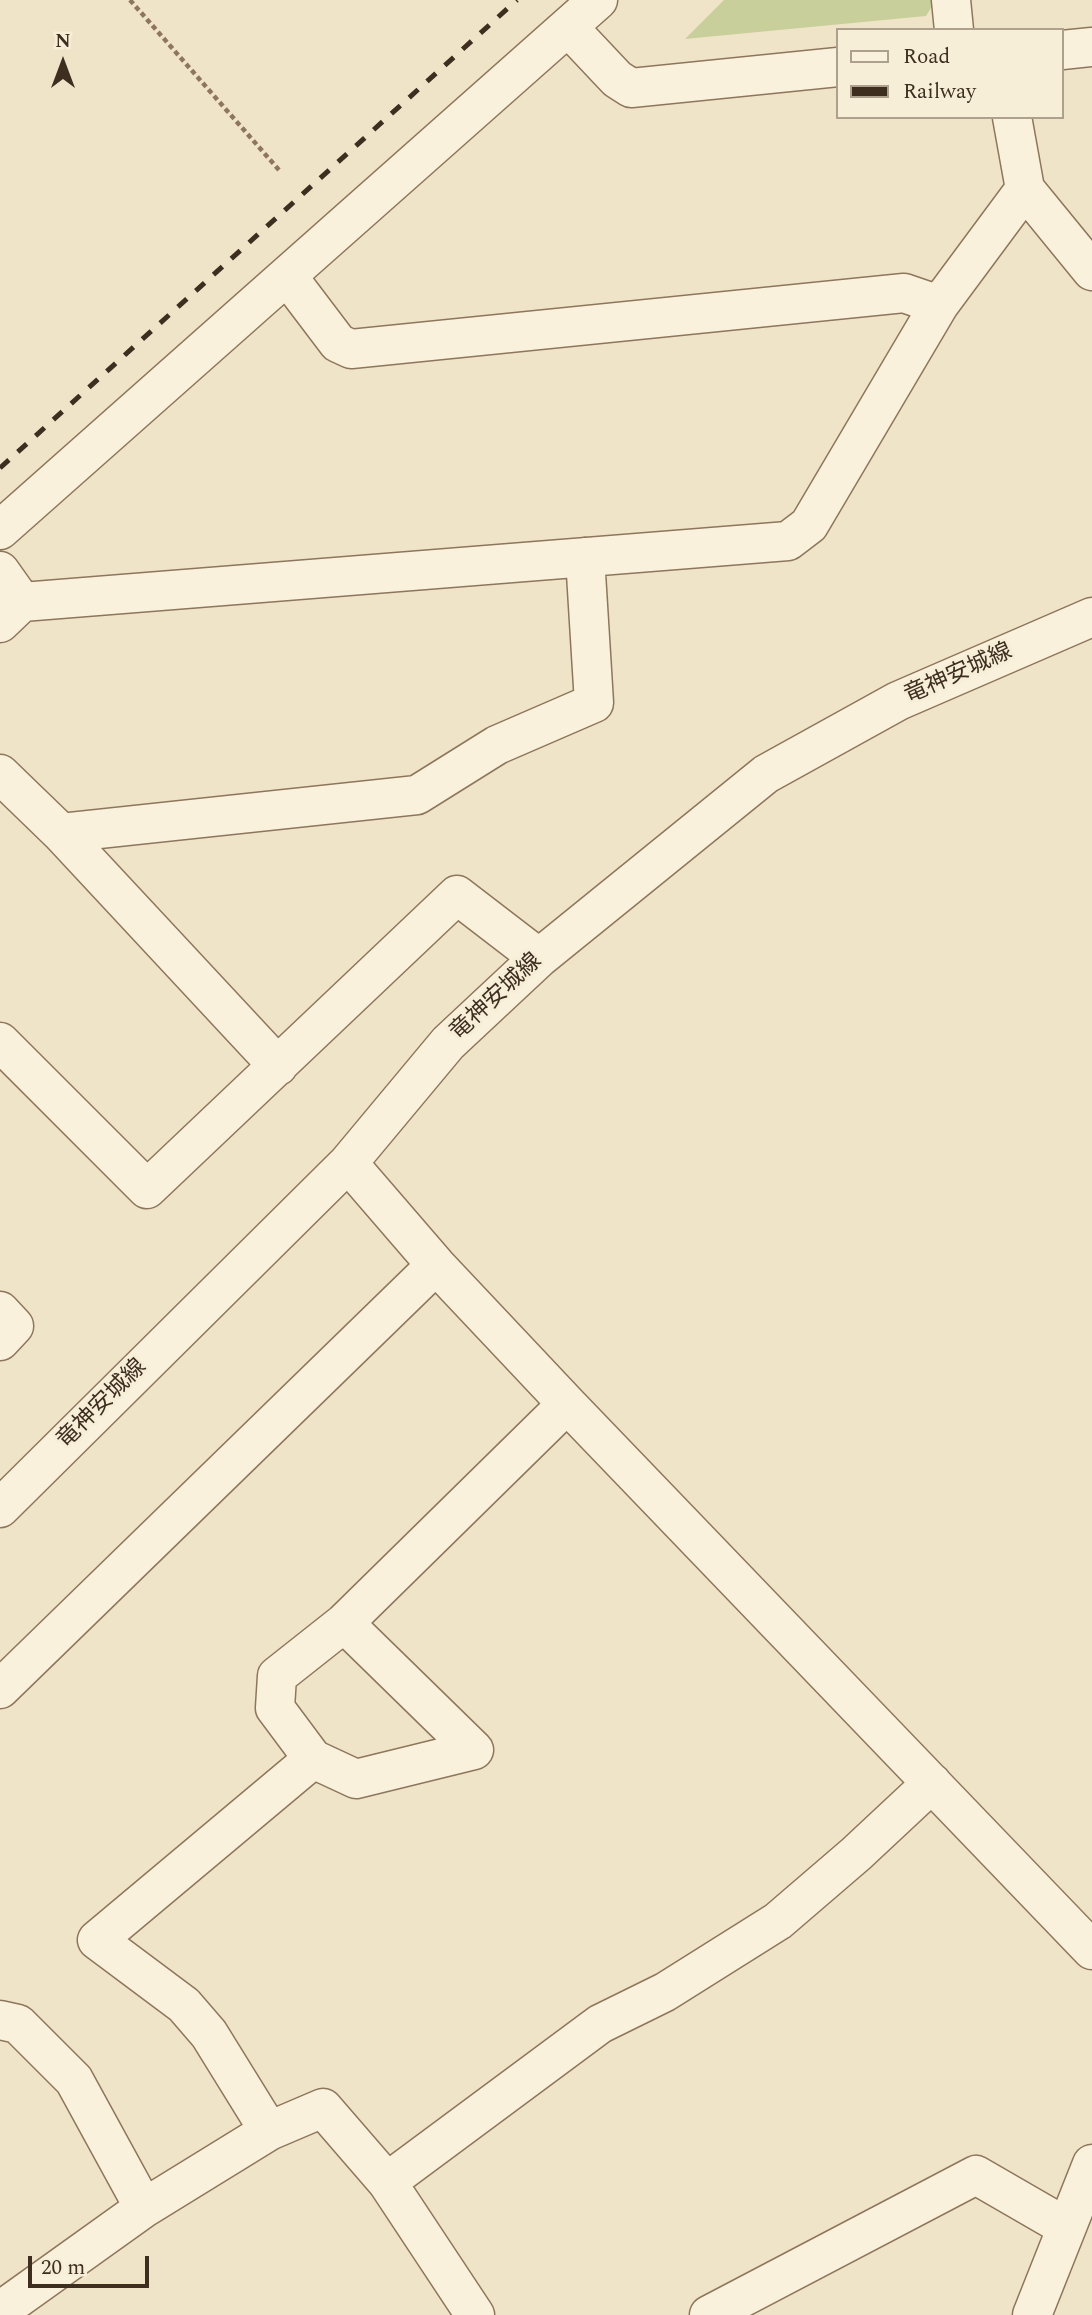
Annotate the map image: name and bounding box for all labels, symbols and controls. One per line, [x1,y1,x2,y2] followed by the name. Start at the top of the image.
[55,27,71,56] text: N
[28,28,98,98] north arrow
[836,28,1064,119] legend
[903,41,950,73] text: Road
[903,76,976,108] text: Railway
[901,639,1017,711] street label: 竜神安城線
[446,949,548,1047] street label: 竜神安城線
[53,1355,153,1455] street label: 竜神安城線
[32,2242,152,2286] scale bar
[41,2252,85,2284] text: 20 m

